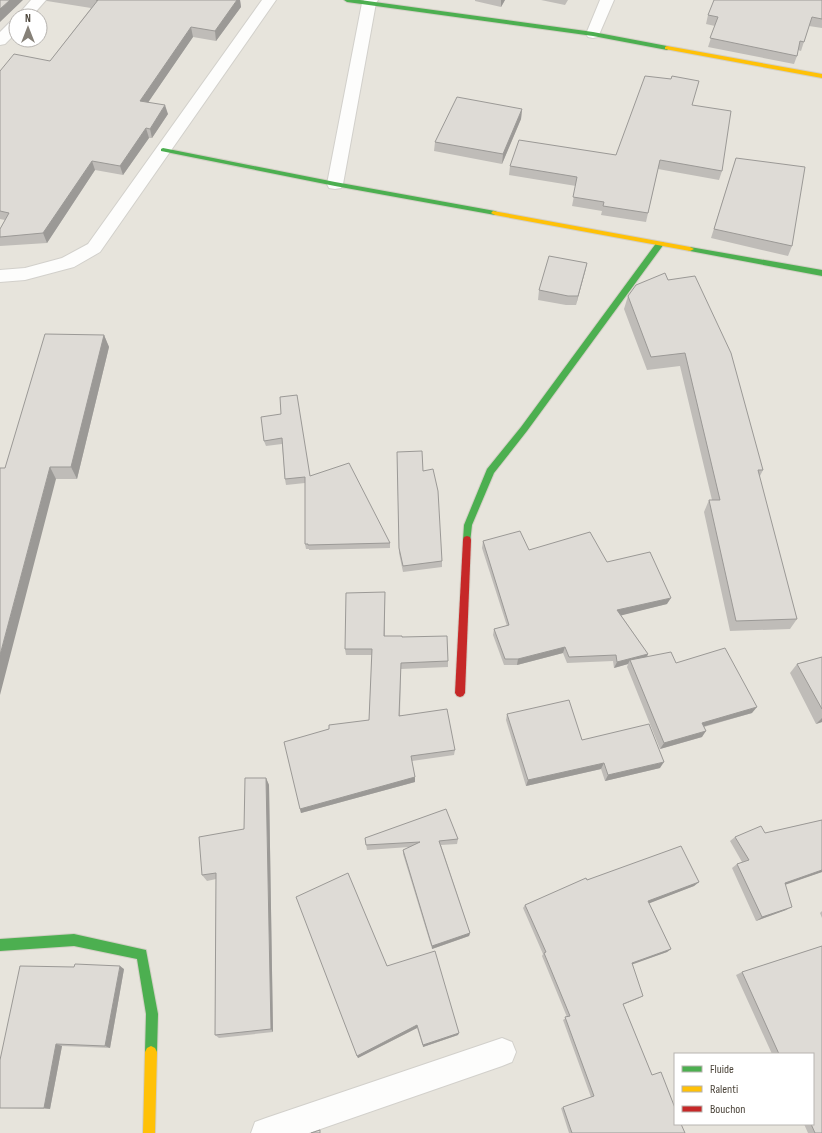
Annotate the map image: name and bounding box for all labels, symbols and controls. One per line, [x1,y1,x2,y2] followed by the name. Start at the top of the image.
[8,8,48,48] north arrow
[25,12,31,25] text: N
[674,1053,814,1125] legend
[710,1062,734,1077] text: Fluide
[710,1082,738,1097] text: Ralenti
[710,1102,745,1117] text: Bouchon

